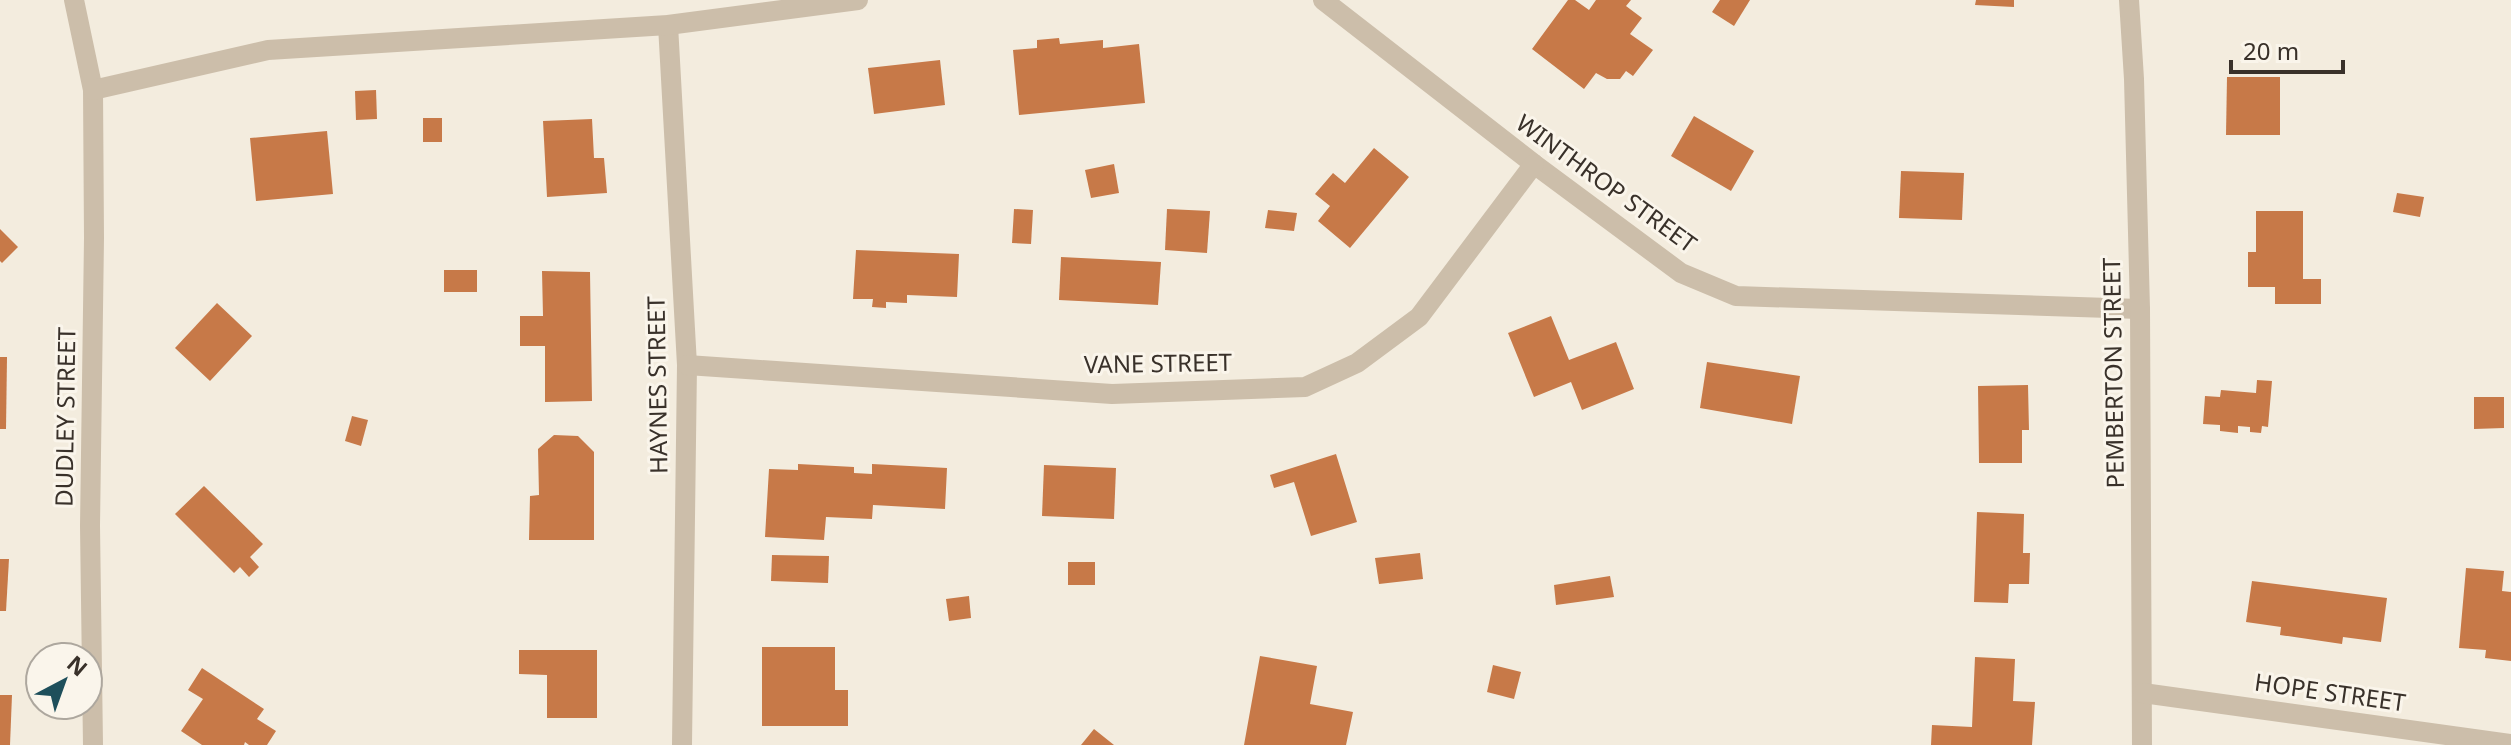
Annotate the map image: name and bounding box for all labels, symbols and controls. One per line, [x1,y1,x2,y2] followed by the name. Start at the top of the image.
[2231,24,2343,74] scale bar
[2243,34,2299,67] text: 20 m
[1510,106,1704,260] street label: WINTHROP STREET
[2094,257,2131,489] street label: PEMBERTON STREET
[638,295,675,474] street label: HAYNES STREET
[46,326,83,507] street label: DUDLEY STREET
[1084,345,1233,380] street label: VANE STREET
[24,641,104,721] north arrow
[61,648,94,682] text: N
[2253,665,2408,719] street label: HOPE STREET

